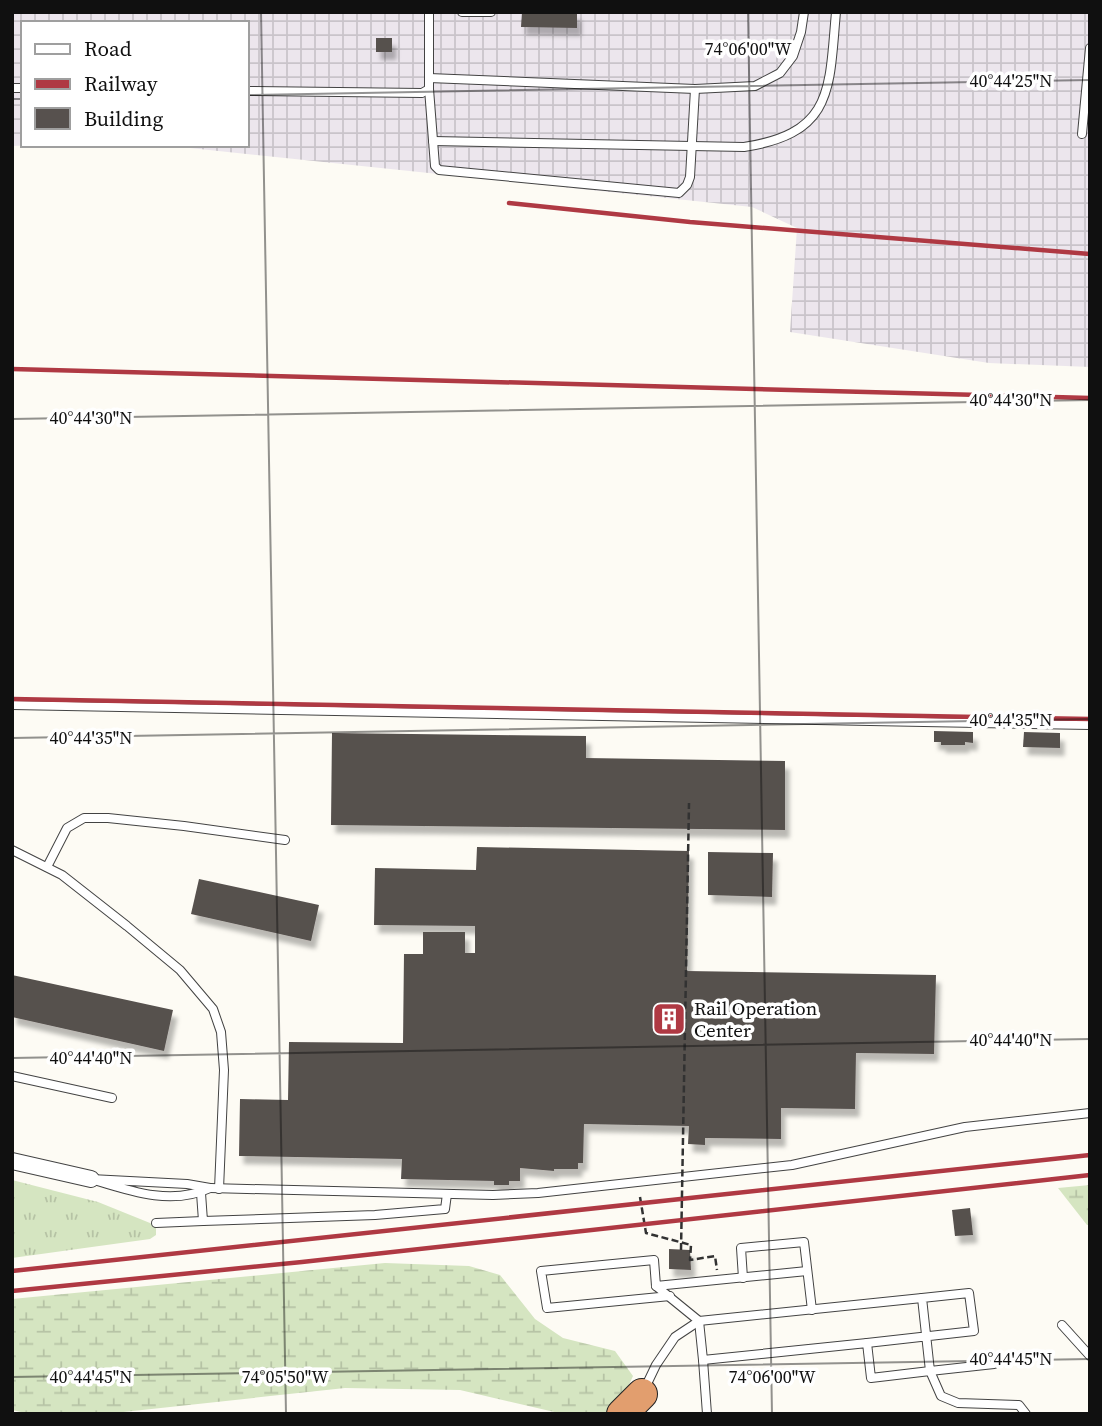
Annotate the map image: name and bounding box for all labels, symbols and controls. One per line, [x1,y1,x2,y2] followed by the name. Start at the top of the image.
[21,21,248,147] legend
[84,34,132,63] text: Road
[705,36,792,61] text: 74°06'00"W
[970,68,1052,93] text: 40°44'25"N
[84,69,158,98] text: Railway
[84,104,163,133] text: Building
[970,387,1052,412] text: 40°44'30"N
[50,405,132,430] text: 40°44'30"N
[970,707,1052,732] text: 40°44'35"N
[50,725,132,750] text: 40°44'35"N
[694,995,817,1043] place label: Rail Operation Center
[650,1000,688,1038] building icon: Rail Operation Center
[970,1027,1052,1052] text: 40°44'40"N
[50,1045,132,1070] text: 40°44'40"N
[970,1346,1052,1371] text: 40°44'45"N
[50,1364,132,1389] text: 40°44'45"N
[242,1364,329,1389] text: 74°05'50"W
[729,1364,816,1389] text: 74°06'00"W

